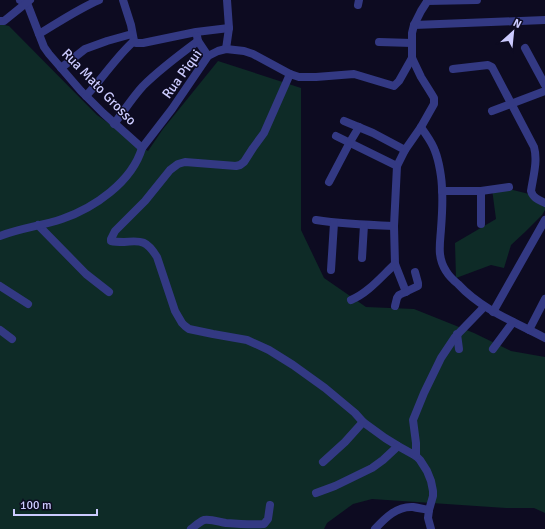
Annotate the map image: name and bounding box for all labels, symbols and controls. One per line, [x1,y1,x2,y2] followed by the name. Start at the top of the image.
[493,12,533,52] north arrow
[511,16,524,31] text: N
[58,45,140,129] street label: Rua Mato Grosso
[159,46,205,102] street label: Rua Piqui
[14,491,97,517] scale bar
[20,498,52,513] text: 100 m

